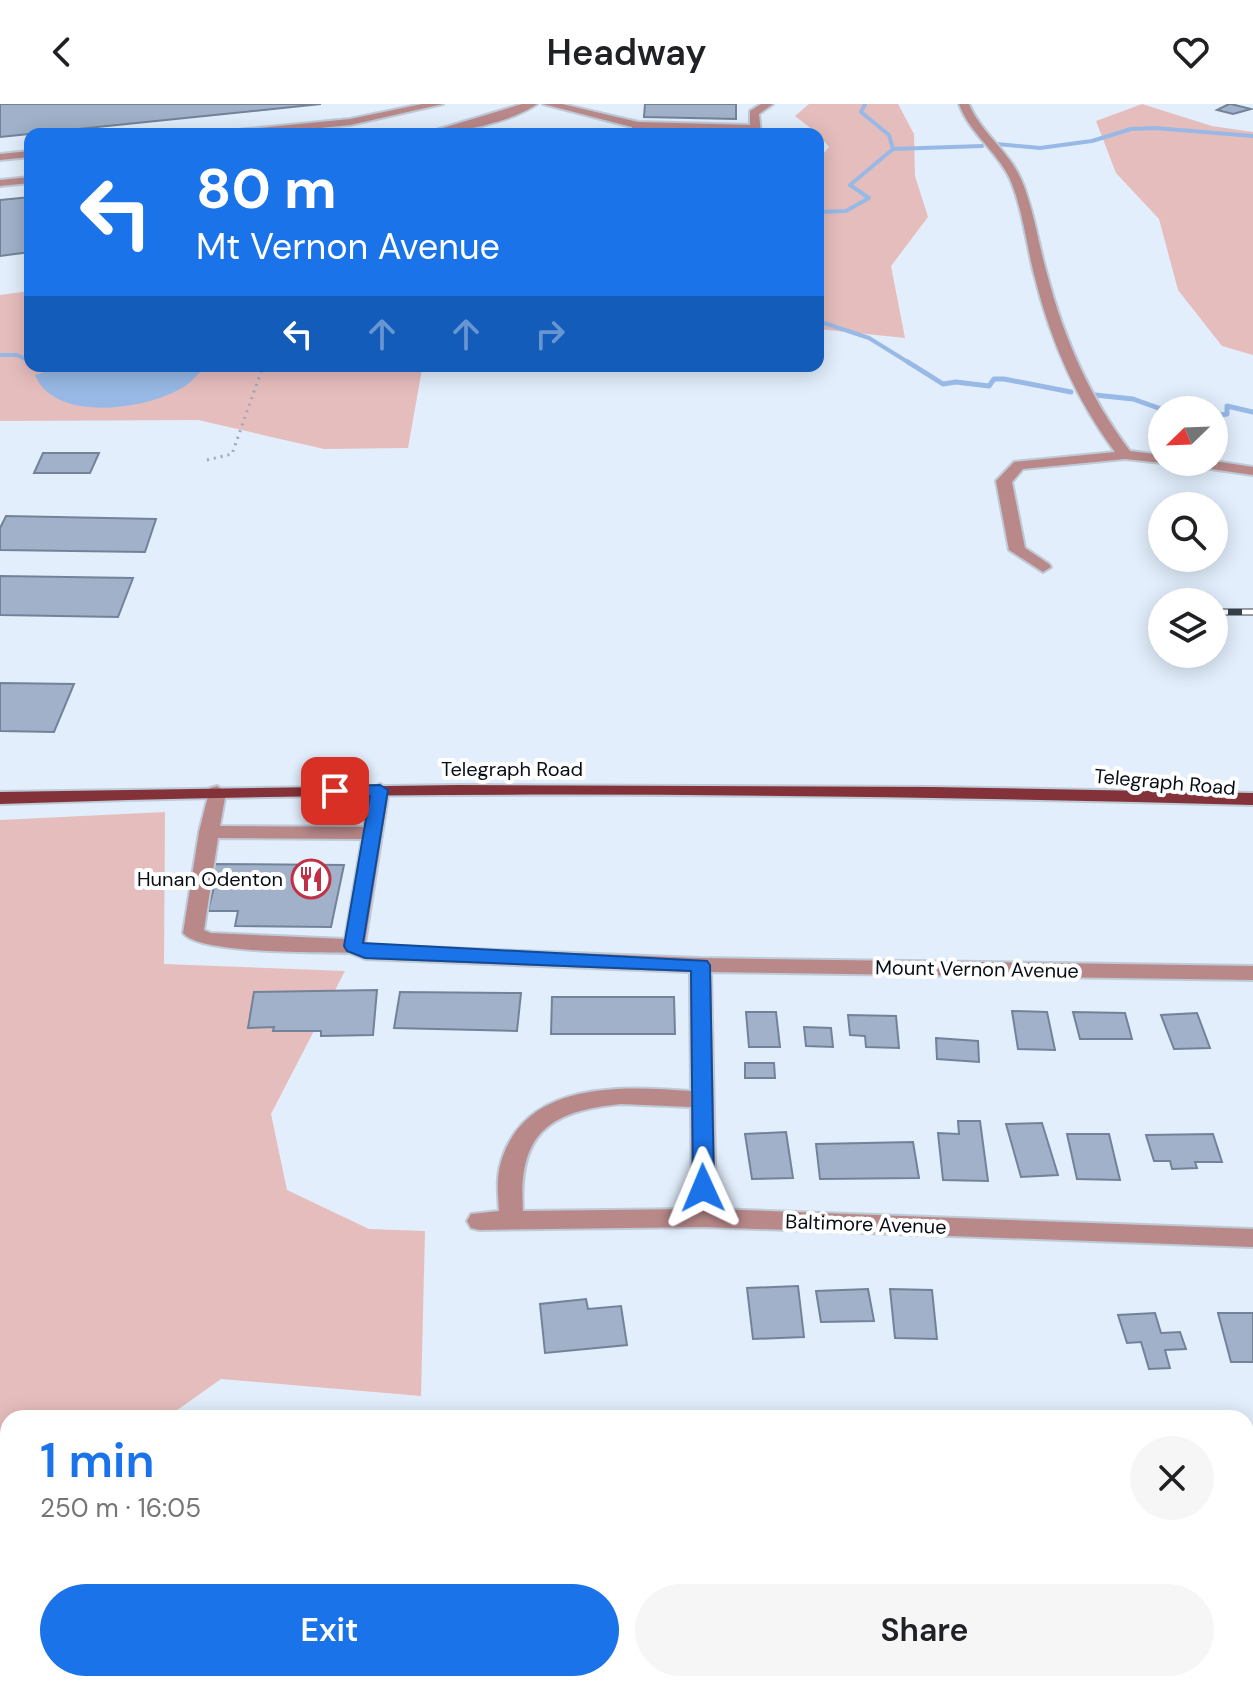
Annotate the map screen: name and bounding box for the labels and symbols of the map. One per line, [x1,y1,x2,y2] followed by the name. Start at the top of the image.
[1148,396,1228,476] north arrow
[441,756,583,782] street label: Telegraph Road
[301,757,369,825] pin
[1093,763,1237,801] street label: Telegraph Road
[290,858,332,900] restaurant icon: Hunan Odenton
[137,866,283,892] place label: Hunan Odenton
[875,954,1079,984] street label: Mount Vernon Avenue
[661,1146,745,1230] position arrow
[785,1208,947,1240] street label: Baltimore Avenue

